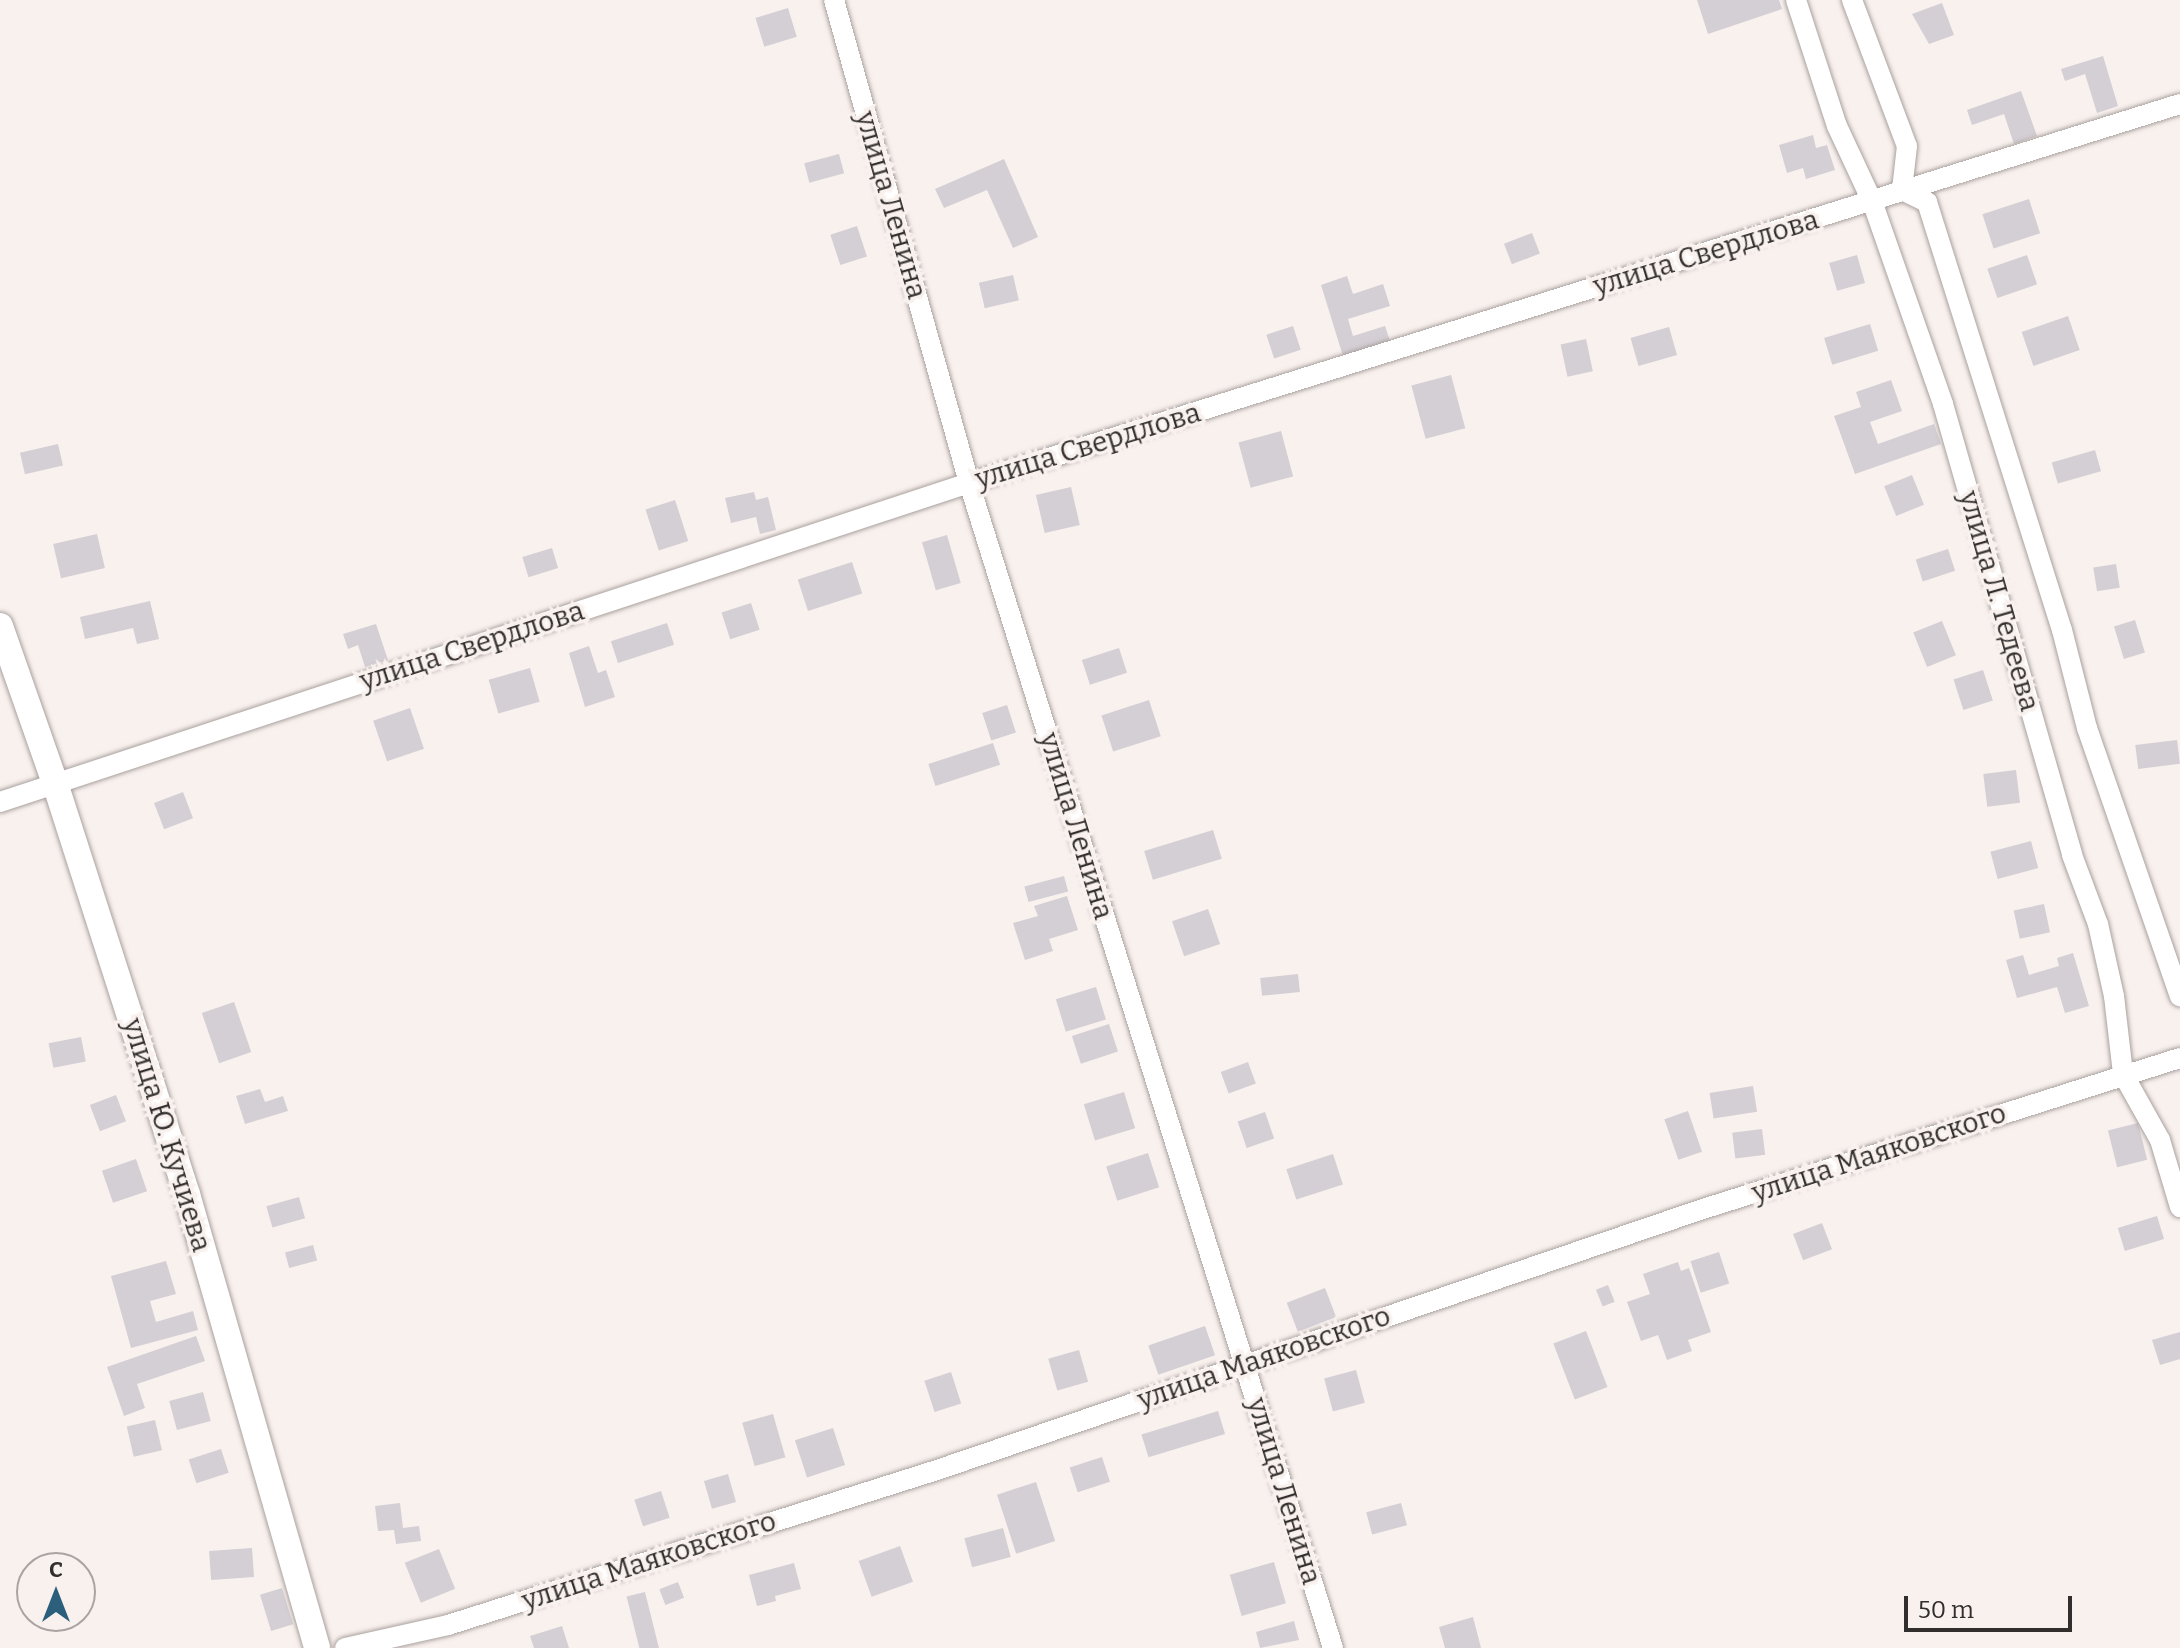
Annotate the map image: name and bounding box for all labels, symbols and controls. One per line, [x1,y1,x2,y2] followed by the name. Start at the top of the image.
[848,107,934,303] street label: улица Ленина
[1589,203,1823,303] street label: улица Свердлова
[971,396,1205,496] street label: улица Свердлова
[1951,487,2047,715] street label: улица Л. Тедеева
[356,594,588,698] street label: улица Свердлова
[1032,729,1120,923] street label: улица Ленина
[115,1014,219,1256] street label: улица Ю. Кучиева
[1748,1096,2010,1210] street label: улица Маяковского
[1133,1299,1395,1417] street label: улица Маяковского
[1240,1394,1328,1588] street label: улица Ленина
[518,1504,780,1618] street label: улица Маяковского
[16,1552,96,1632] north arrow
[49,1556,63,1583] text: С
[1908,1580,2076,1630] scale bar
[1918,1596,1974,1624] text: 50 m

